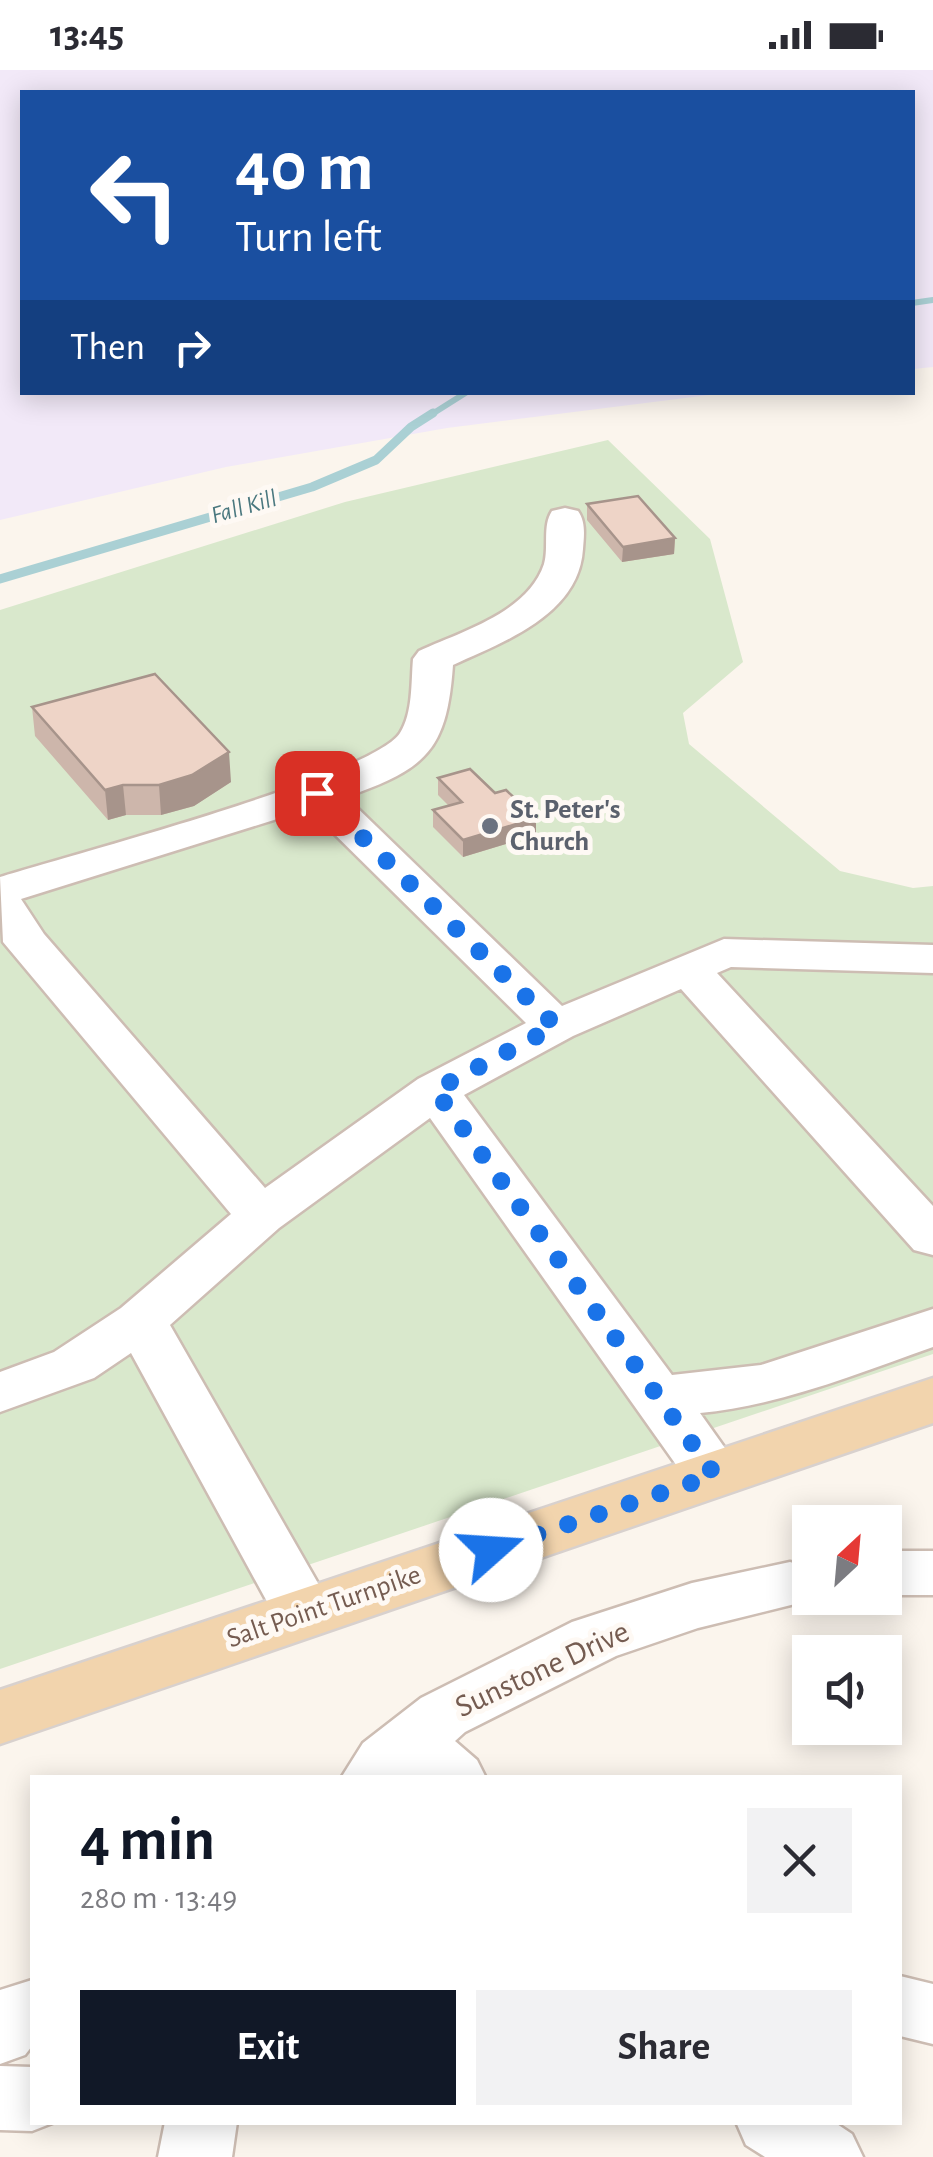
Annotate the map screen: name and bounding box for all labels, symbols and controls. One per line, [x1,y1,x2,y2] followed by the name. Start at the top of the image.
[50,16,124,54] text: 13:45
[70,130,200,260] icon: left
[235,133,374,203] text: 40 m
[235,215,382,260] text: Turn left
[165,320,220,375] icon: right
[70,329,145,367] text: Then
[208,486,280,528] water label: Fall Kill
[275,751,360,836] pin
[290,766,345,821] icon: arrive
[510,796,620,856] place label: St. Peter's Church
[479,815,501,837] marker: St. Peter's Church
[439,1498,543,1602] position arrow
[792,1505,902,1615] north arrow
[792,1505,902,1745] map controls
[223,1561,425,1653] street label: Salt Point Turnpike
[450,1615,634,1723] street label: Sunstone Drive
[792,1635,902,1745] button: sound
[747,1808,852,1913] button: close
[80,1811,215,1871] text: 4 min
[80,1882,237,1914] text: 280 m · 13:49
[80,1990,456,2105] button: Exit
[476,1990,852,2105] button: Share

